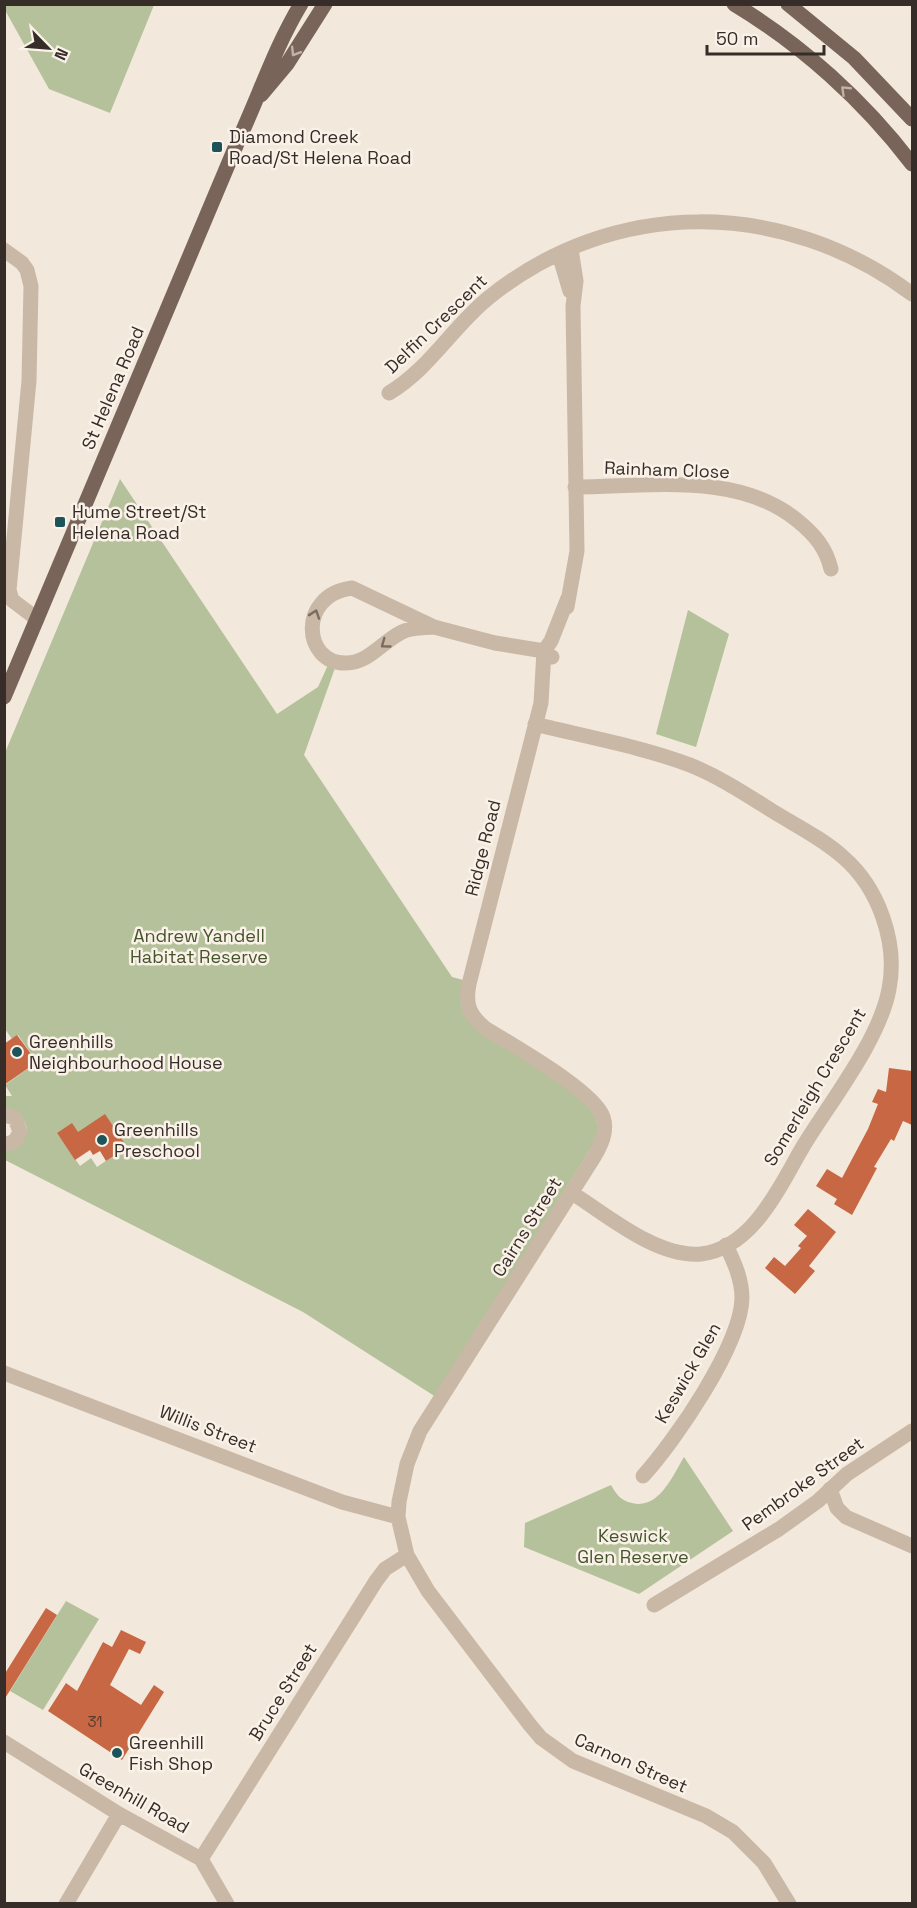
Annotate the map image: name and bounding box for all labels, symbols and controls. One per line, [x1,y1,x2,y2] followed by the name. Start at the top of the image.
[18,18,78,78] north arrow
[707,18,824,56] scale bar
[716,27,758,50] text: 50 m
[49,45,73,63] text: N
[291,45,302,56] one-way arrow
[842,87,853,98] one-way arrow
[229,125,412,169] place label: Diamond Creek Road/St Helena Road
[210,140,224,154] marker: Diamond Creek Road/St Helena Road
[380,269,492,378] street label: Delfin Crescent
[76,323,149,453] street label: St Helena Road
[604,456,730,483] street label: Rainham Close
[72,500,207,544] place label: Hume Street/St Helena Road
[53,515,67,529] marker: Hume Street/St Helena Road
[308,610,321,620] one-way arrow
[380,637,391,648] one-way arrow
[459,797,506,898] street label: Ridge Road
[130,924,268,968] park label: Andrew Yandell Habitat Reserve
[758,1003,871,1170] street label: Somerleigh Crescent
[29,1030,223,1074] place label: Greenhills Neighbourhood House
[10,1045,24,1059] marker: Greenhills Neighbourhood House
[114,1118,200,1162] place label: Greenhills Preschool
[95,1133,109,1147] marker: Greenhills Preschool
[487,1173,566,1281] street label: Cairns Street
[649,1318,726,1427] street label: Keswick Glen
[156,1399,260,1458] street label: Willis Street
[737,1432,868,1536] street label: Pembroke Street
[577,1524,689,1568] park label: Keswick Glen Reserve
[243,1639,322,1745] street label: Bruce Street
[87,1712,103,1731] house number: 31
[571,1727,691,1798] street label: Carnon Street
[129,1731,213,1775] place label: Greenhill Fish Shop
[110,1746,124,1760] marker: Greenhill Fish Shop
[75,1757,194,1838] street label: Greenhill Road

